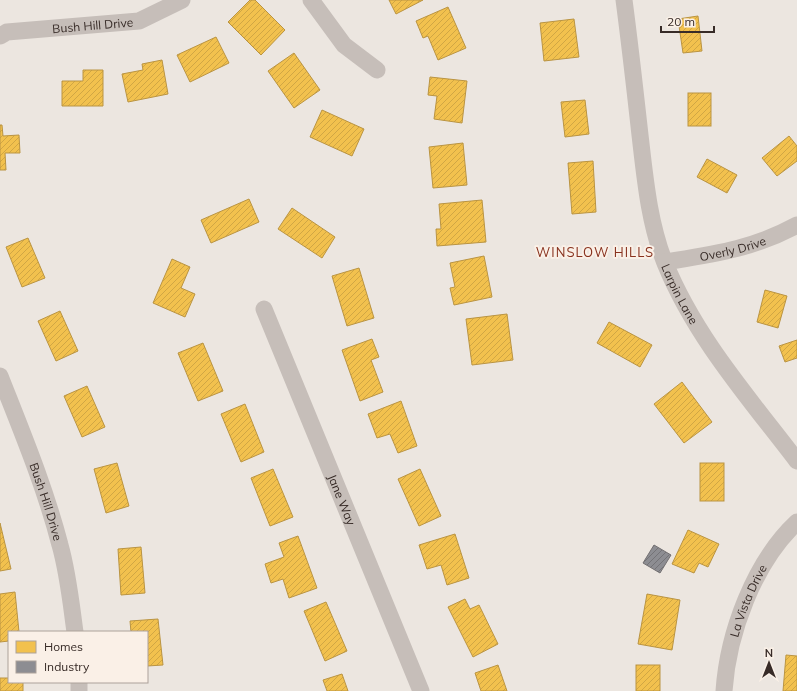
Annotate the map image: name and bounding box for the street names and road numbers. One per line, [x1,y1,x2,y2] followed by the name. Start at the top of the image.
[52,14,134,36] street label: Bush Hill Drive
[698,233,768,264] street label: Overly Drive
[659,261,702,327] street label: Larpin Lane
[27,460,66,542] street label: Bush Hill Drive
[325,472,360,528] street label: Jane Way
[726,561,770,639] street label: La Vista Drive

